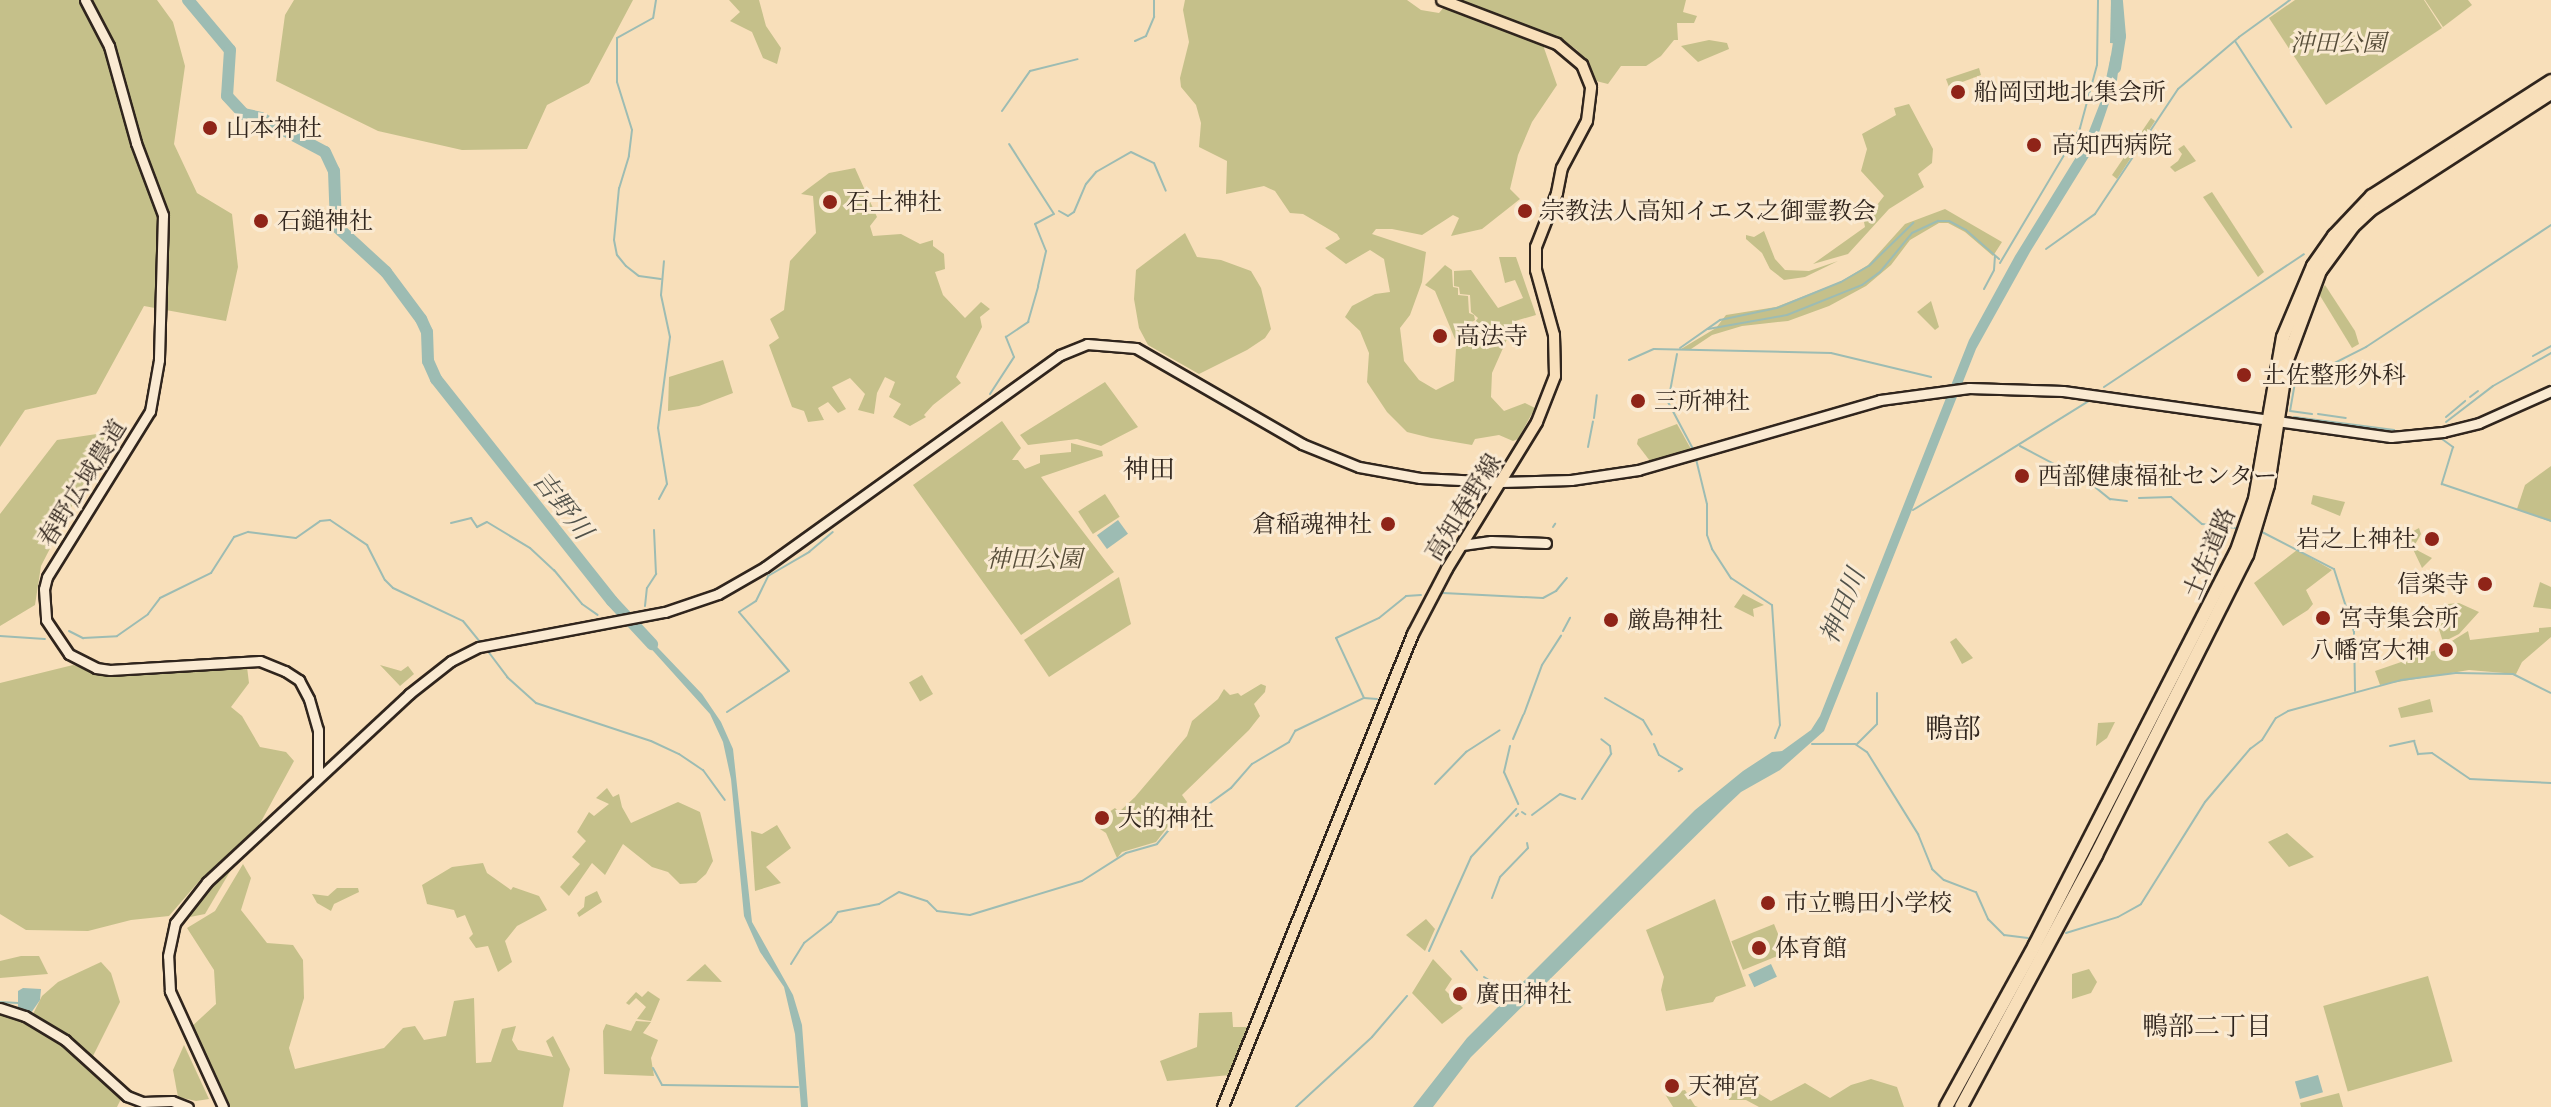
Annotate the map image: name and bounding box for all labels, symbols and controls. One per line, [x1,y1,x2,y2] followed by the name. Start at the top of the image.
[2290,29,2386,57] park label: 沖田公園
[1974,78,2166,106] place label: 船岡団地北集会所
[1949,83,1967,101] marker: 船岡団地北集会所
[226,114,322,142] place label: 山本神社
[201,119,219,137] marker: 山本神社
[2052,131,2172,159] place label: 高知西病院
[2023,134,2045,156] marker: 高知西病院
[846,188,942,216] place label: 石土神社
[821,193,839,211] marker: 石土神社
[1541,197,1877,225] place label: 宗教法人高知イエス之御霊教会
[1516,202,1534,220] marker: 宗教法人高知イエス之御霊教会
[277,207,373,235] place label: 石鎚神社
[252,212,270,230] marker: 石鎚神社
[1456,322,1528,350] place label: 高法寺
[1431,327,1449,345] marker: 高法寺
[2262,361,2406,389] place label: 土佐整形外科
[2233,364,2255,386] marker: 土佐整形外科
[1654,387,1750,415] place label: 三所神社
[1629,392,1647,410] marker: 三所神社
[32,414,132,552] street label: 春野広域農道
[1419,448,1507,566] street label: 高知春野線
[1123,453,1175,485] district label: 神田
[2038,462,2278,490] place label: 西部健康福祉センター
[527,465,599,545] water label: 吉野川
[2013,467,2031,485] marker: 西部健康福祉センター
[2177,503,2241,603] street label: 土佐道路
[1252,510,1372,538] place label: 倉稲魂神社
[1379,515,1397,533] marker: 倉稲魂神社
[2296,525,2416,553] place label: 岩之上神社
[2423,530,2441,548] marker: 岩之上神社
[986,545,1082,573] park label: 神田公園
[1813,564,1871,648] water label: 神田川
[2397,570,2469,598] place label: 信楽寺
[2476,575,2494,593] marker: 信楽寺
[2339,604,2459,632] place label: 宮寺集会所
[1627,606,1723,634] place label: 厳島神社
[2314,609,2332,627] marker: 宮寺集会所
[1602,611,1620,629] marker: 厳島神社
[2310,636,2430,664] place label: 八幡宮大神
[2437,641,2455,659] marker: 八幡宮大神
[1925,711,1981,745] district label: 鴨部
[1118,804,1214,832] place label: 大的神社
[1093,809,1111,827] marker: 大的神社
[1784,889,1952,917] place label: 市立鴨田小学校
[1759,894,1777,912] marker: 市立鴨田小学校
[1775,934,1847,962] place label: 体育館
[1750,939,1768,957] marker: 体育館
[1476,980,1572,1008] place label: 廣田神社
[1451,985,1469,1003] marker: 廣田神社
[2142,1010,2272,1042] district label: 鴨部二丁目
[1688,1072,1760,1100] place label: 天神宮
[1663,1077,1681,1095] marker: 天神宮

